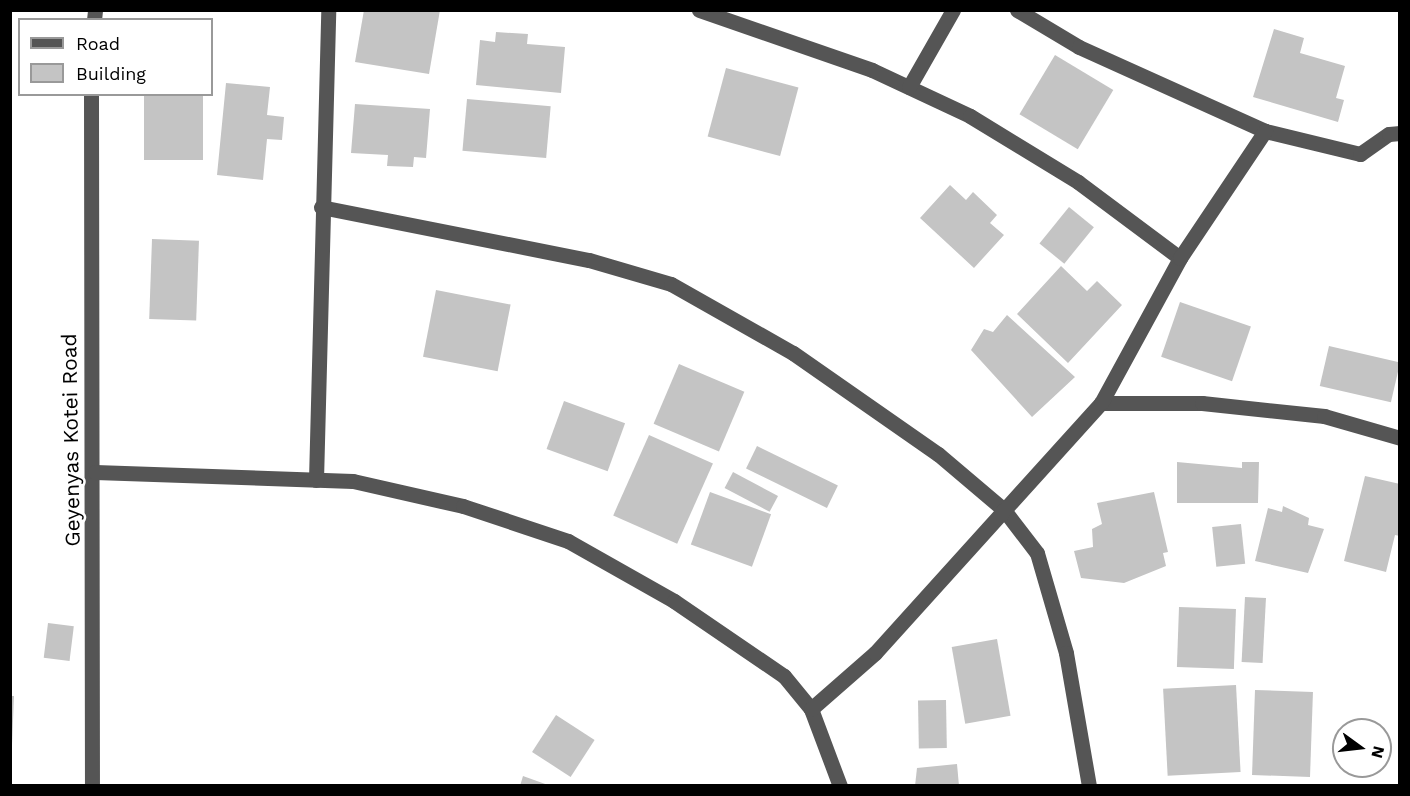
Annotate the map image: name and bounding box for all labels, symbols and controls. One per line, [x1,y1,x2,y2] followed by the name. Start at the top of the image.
[18,18,213,96] legend
[76,33,120,54] text: Road
[76,63,146,84] text: Building
[57,333,85,547] street label: Geyenyas Kotei Road
[1332,718,1392,778] north arrow
[1367,744,1389,760] text: N

